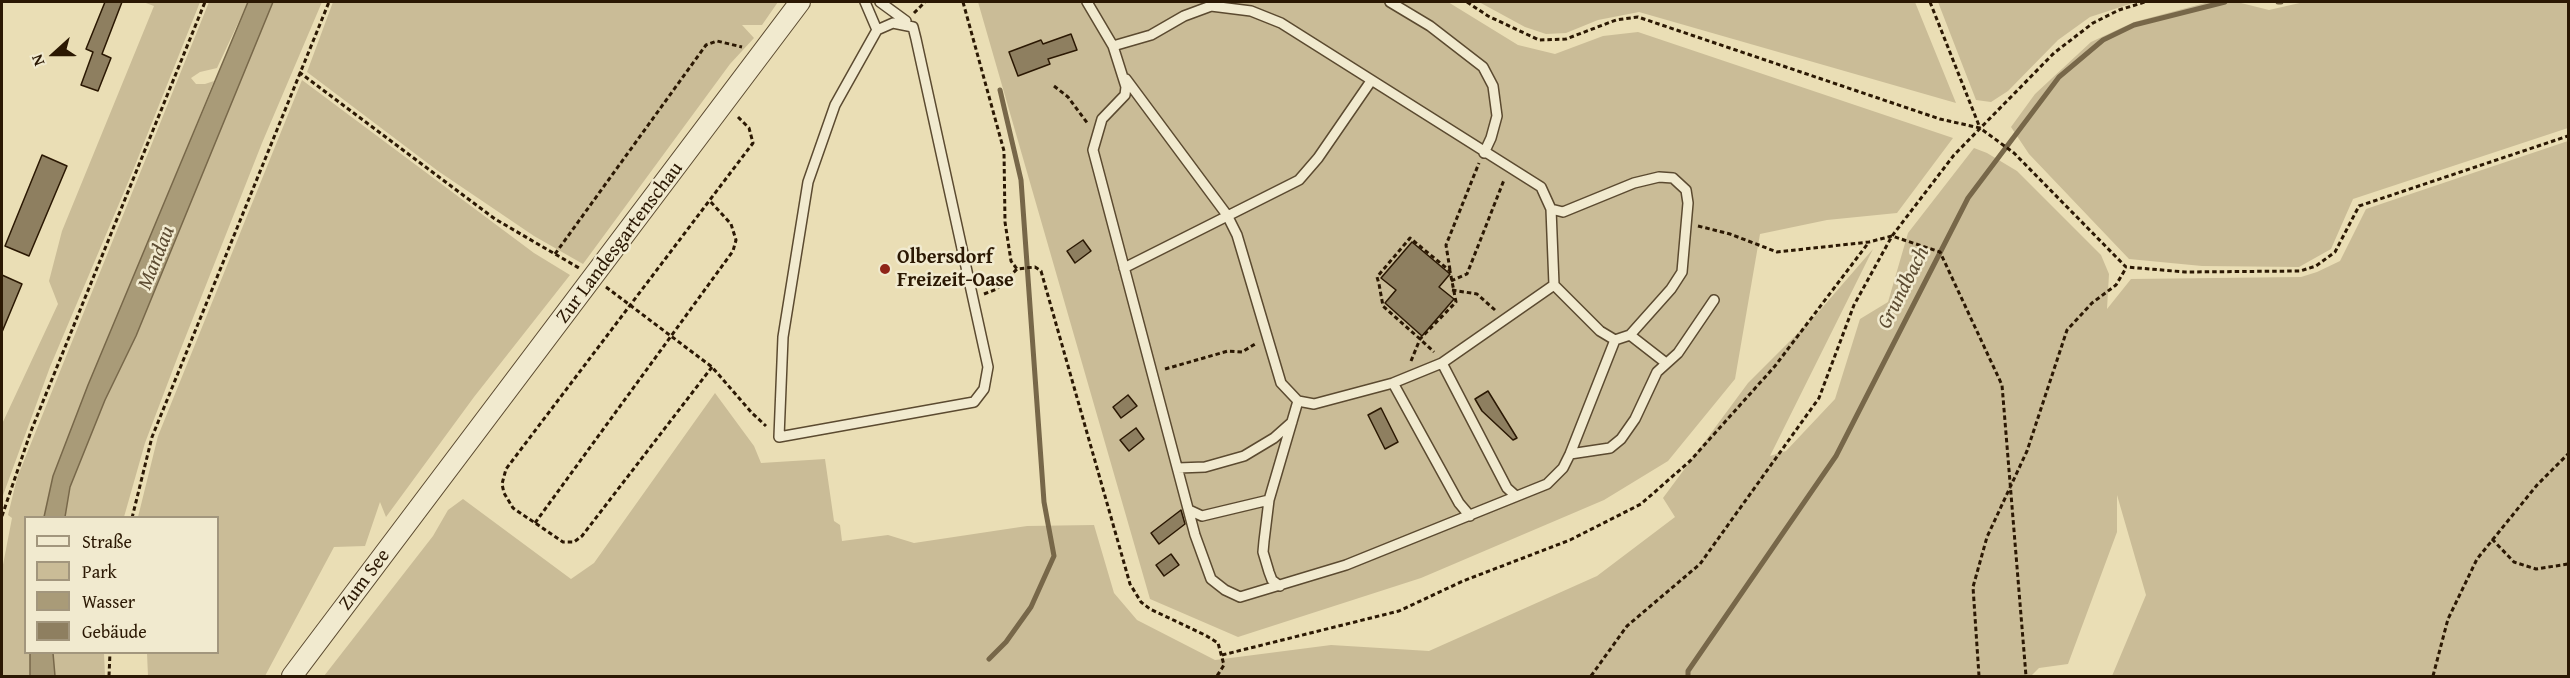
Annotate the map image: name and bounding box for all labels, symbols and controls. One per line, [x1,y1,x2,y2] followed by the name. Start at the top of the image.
[24,24,84,84] north arrow
[24,51,50,70] text: N
[551,158,689,328] street label: Zur Landesgartenschau
[133,222,181,294] water label: Mandau
[1873,243,1935,333] water label: Grundbach
[897,246,1014,293] place label: Olbersdorf Freizeit-Oase
[878,262,892,276] marker: Olbersdorf Freizeit-Oase
[24,516,219,654] legend
[82,528,132,555] text: Straße
[334,545,396,615] street label: Zum See
[82,558,117,585] text: Park
[82,588,135,615] text: Wasser
[82,618,147,645] text: Gebäude

